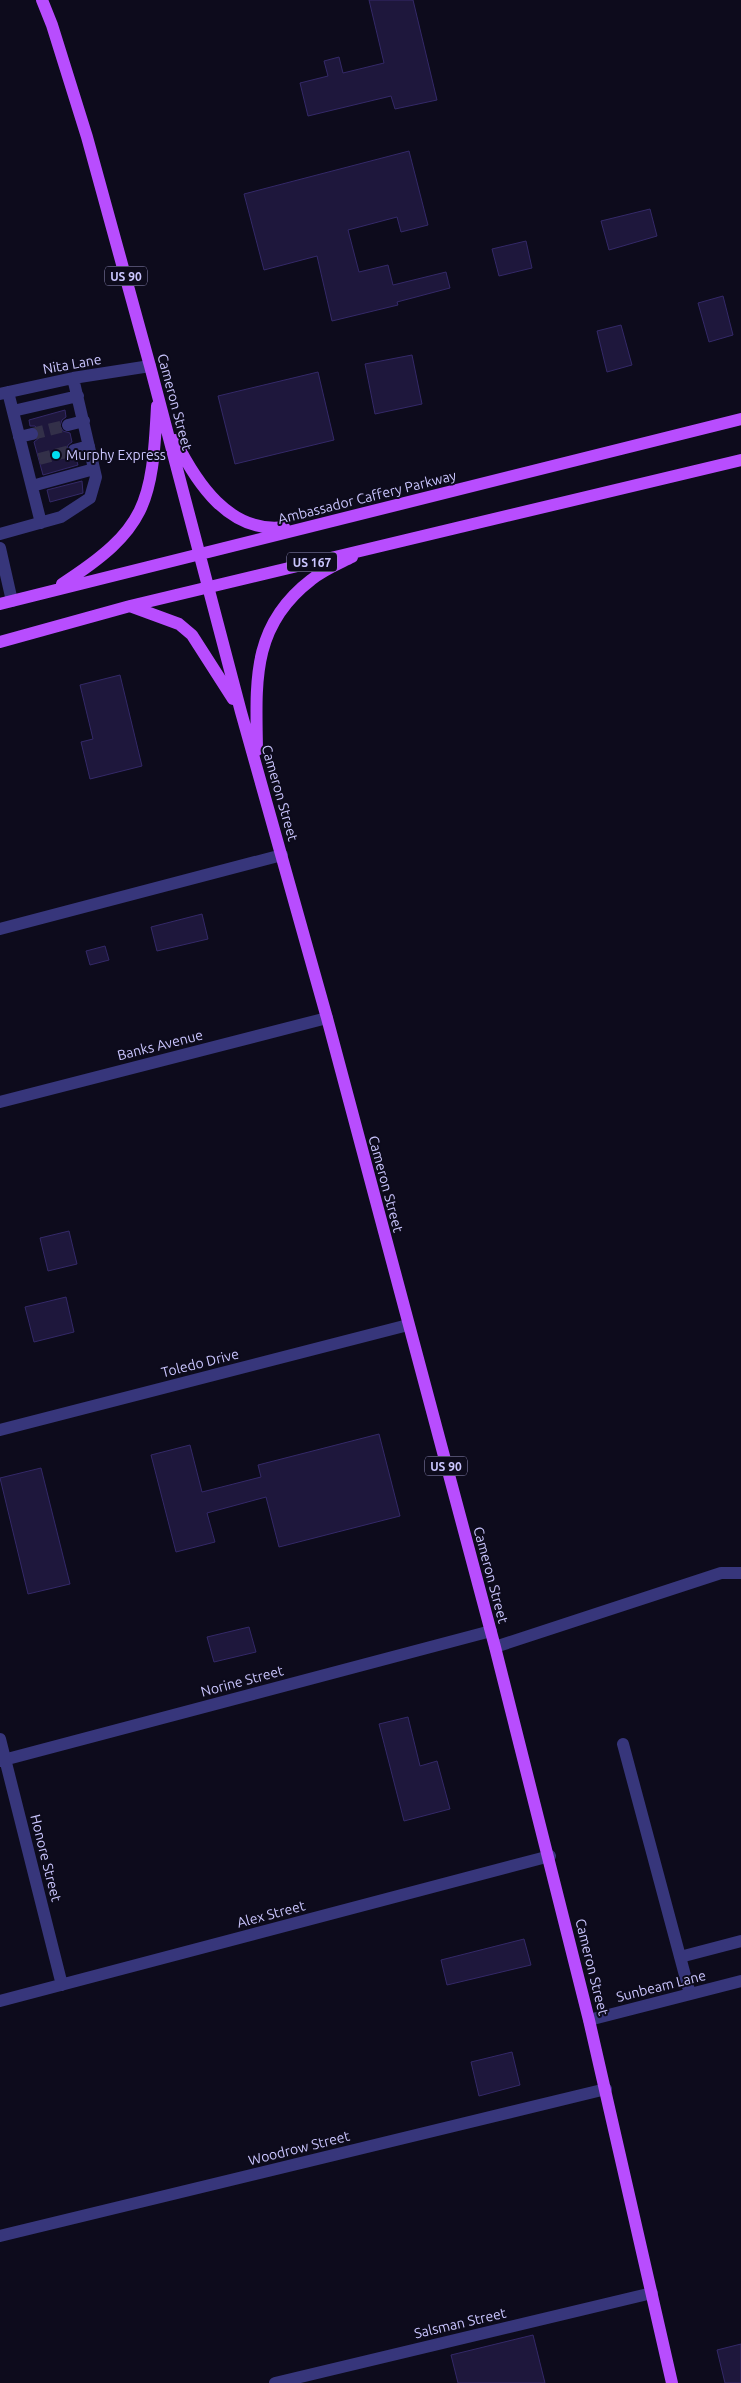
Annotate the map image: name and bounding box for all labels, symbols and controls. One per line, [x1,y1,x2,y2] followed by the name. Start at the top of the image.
[105,266,147,286] road number: US 90
[41,351,103,377] street label: Nita Lane
[154,352,196,453] street label: Cameron Street
[66,447,166,463] place label: Murphy Express
[50,449,62,461] marker: Murphy Express
[276,467,458,527] street label: Ambassador Caffery Parkway
[287,552,337,572] road number: US 167
[259,743,302,843] street label: Cameron Street
[116,1027,204,1063] street label: Banks Avenue
[365,1134,407,1235] street label: Cameron Street
[160,1346,240,1380] street label: Toledo Drive
[425,1456,467,1475] road number: US 90
[470,1525,512,1626] street label: Cameron Street
[199,1662,286,1700] street label: Norine Street
[27,1813,65,1904] street label: Honore Street
[235,1897,307,1931] street label: Alex Street
[572,1917,612,2018] street label: Cameron Street
[615,1967,707,2005] street label: Sunbeam Lane
[247,2128,352,2168] street label: Woodrow Street
[412,2305,508,2341] street label: Salsman Street

